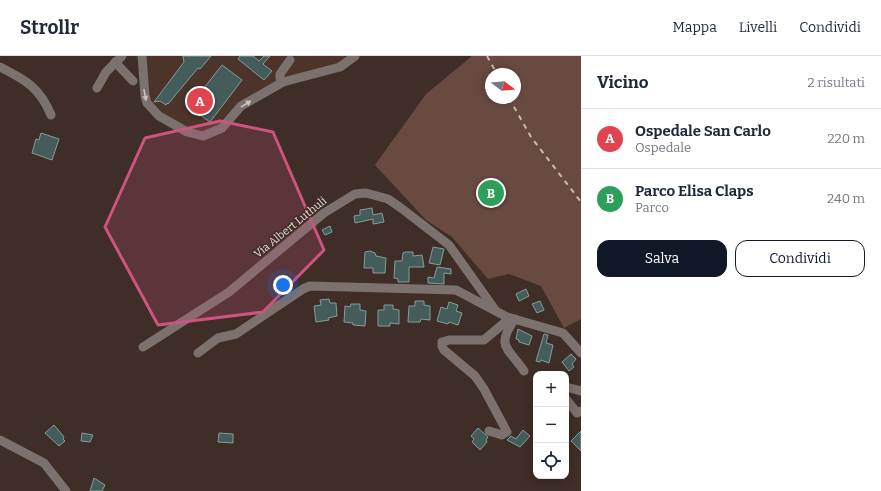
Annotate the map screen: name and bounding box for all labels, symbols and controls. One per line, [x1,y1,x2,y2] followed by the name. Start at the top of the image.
[20,16,79,39] text: Strollr
[673,19,717,36] text: Mappa
[739,19,777,36] text: Livelli
[799,19,861,36] text: Condividi
[485,68,521,104] north arrow
[597,72,649,93] text: Vicino
[808,75,865,90] text: 2 risultati
[187,86,213,116] pin: A
[143,89,149,101] one-way arrow
[240,100,252,107] one-way arrow
[635,122,771,140] text: Ospedale San Carlo
[605,131,615,146] text: A
[828,131,865,146] text: 220 m
[635,140,691,155] text: Ospedale
[478,178,504,208] pin: B
[635,182,754,200] text: Parco Elisa Claps
[606,191,614,206] text: B
[827,191,865,206] text: 240 m
[251,194,330,261] street label: Via Albert Luthuli
[635,200,669,215] text: Parco
[597,240,727,277] button: Salva
[735,240,865,277] button: Condividi
[273,275,293,295] your location
[533,371,569,479] map controls
[533,371,569,407] button: +
[533,407,569,443] button: −
[533,443,569,479] button: locate

